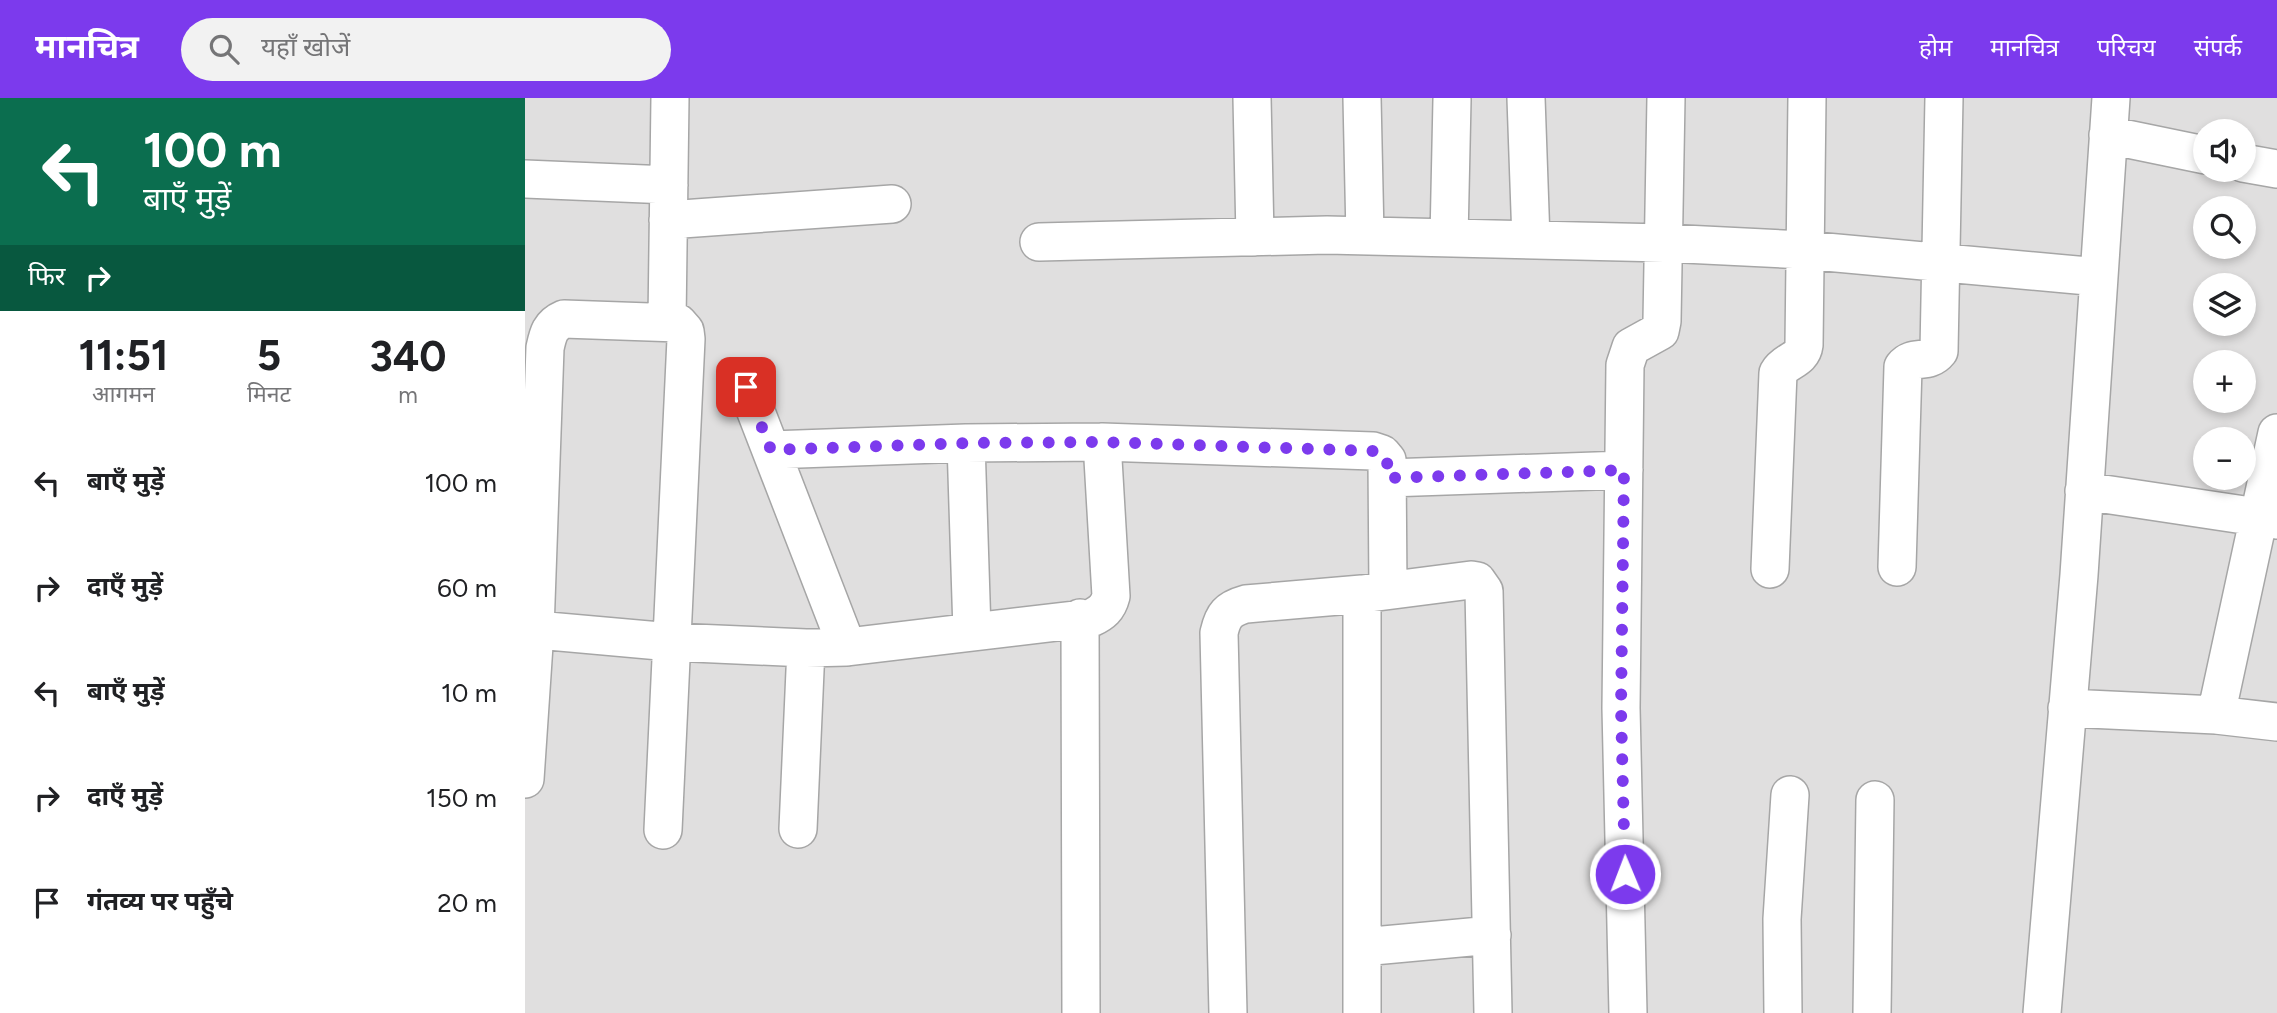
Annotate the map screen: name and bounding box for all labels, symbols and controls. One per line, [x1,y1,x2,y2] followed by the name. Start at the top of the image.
[181,18,671,81] search box
[35,27,139,66] text: मानचित्र
[205,30,243,68] icon: search
[261,31,350,63] text: यहाँ खोजें
[1919,33,1952,62] text: होम
[1990,33,2059,62] text: मानचित्र
[2097,33,2156,62] text: परिचय
[2194,33,2242,62] text: संपर्क
[2193,119,2256,490] map controls
[2193,119,2256,182] button: sound
[143,120,282,179] text: 100 m
[28,126,119,217] icon: left
[143,180,231,218] text: बाएँ मुड़ें
[2193,196,2256,259] button: search
[79,259,117,297] icon: right
[28,260,65,292] text: फिर
[2193,273,2256,336] button: layers
[78,330,169,381] text: 11:51
[257,330,281,381] text: 5
[369,331,447,382] text: 340
[2193,350,2256,413] button: +
[716,357,776,417] pin
[727,368,765,406] icon: arrive
[92,380,155,408] text: आगमन
[247,380,291,408] text: मिनट
[398,381,418,409] text: m
[2193,427,2256,490] button: −
[28,464,66,502] icon: left
[87,465,164,497] text: बाएँ मुड़ें
[424,467,497,499] text: 100 m
[28,569,66,607] icon: right
[87,570,163,602] text: दाएँ मुड़ें
[437,572,497,604] text: 60 m
[28,674,66,712] icon: left
[87,675,164,707] text: बाएँ मुड़ें
[441,677,497,709] text: 10 m
[28,779,66,817] icon: right
[87,780,163,812] text: दाएँ मुड़ें
[426,782,497,814] text: 150 m
[1588,837,1662,911] position arrow
[28,884,66,922] icon: arrive
[87,885,233,917] text: गंतव्य पर पहुँचे
[437,887,497,919] text: 20 m

